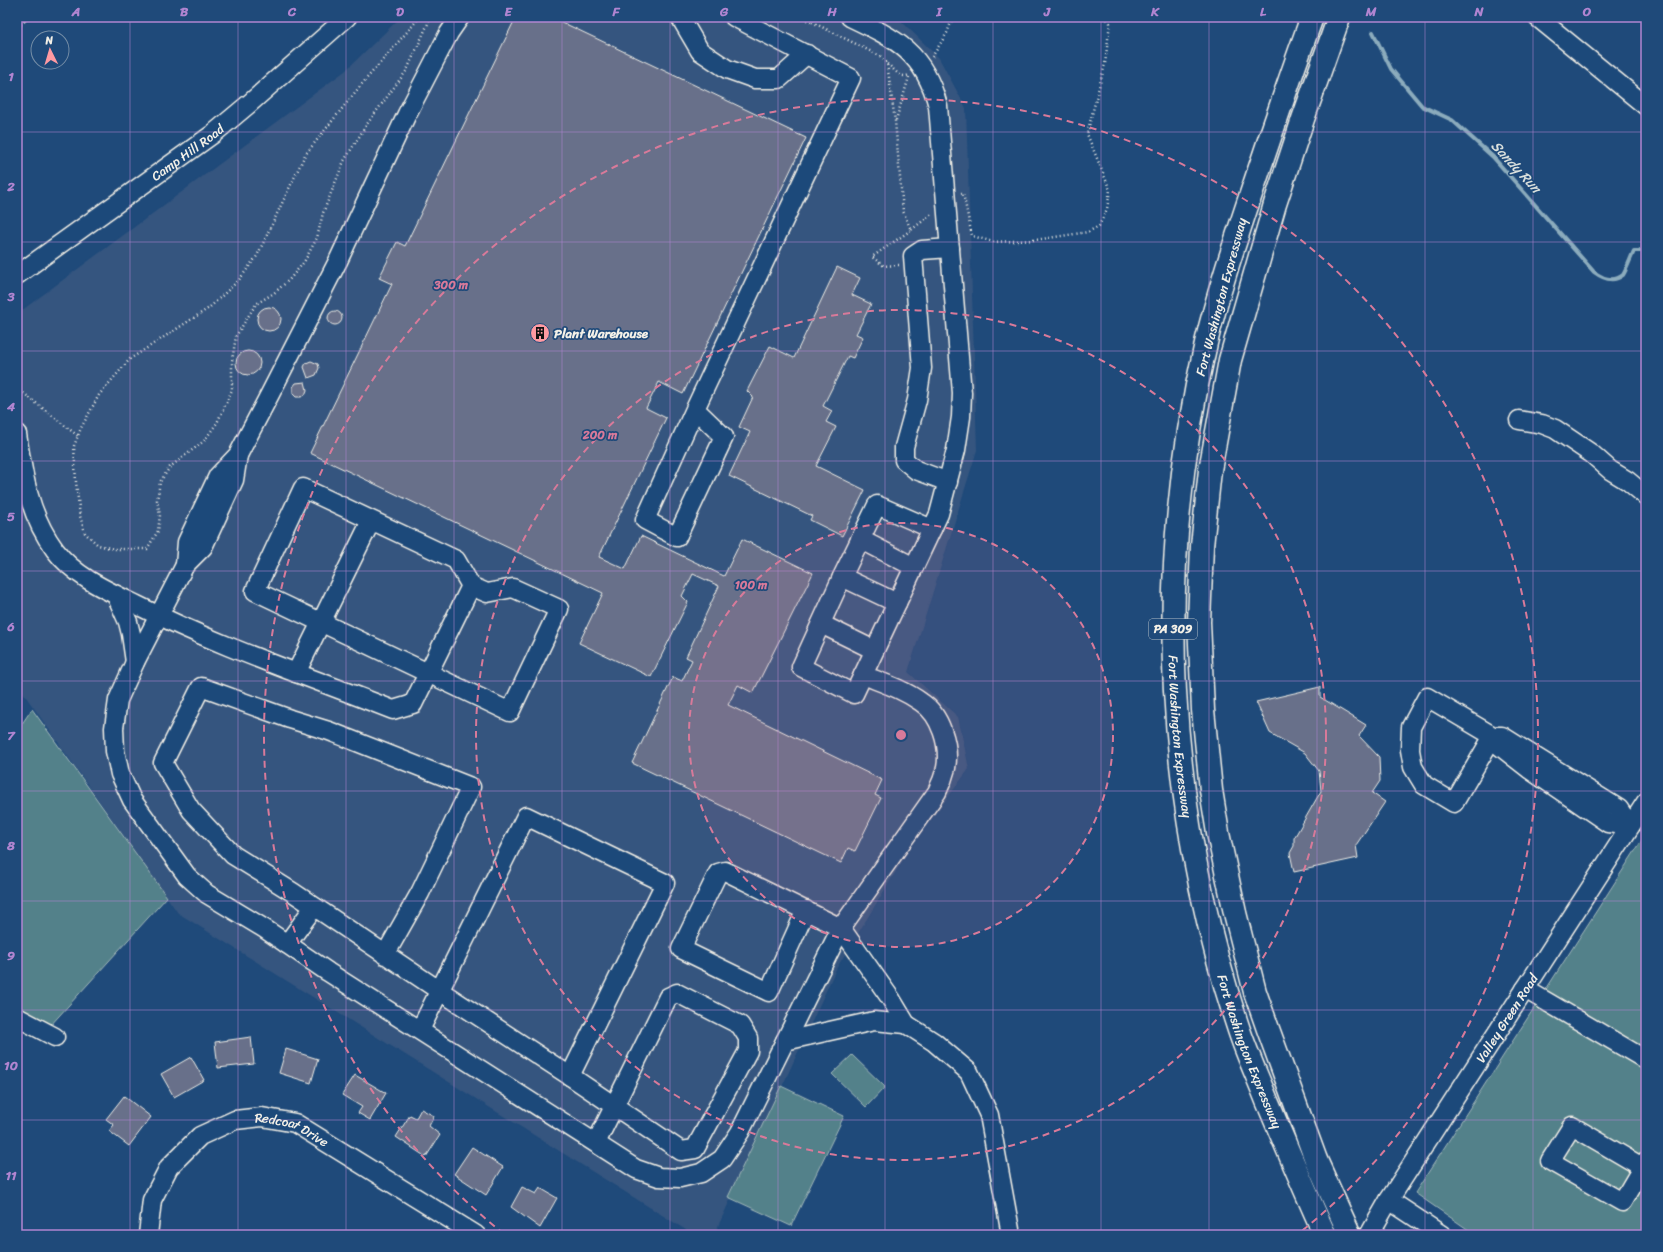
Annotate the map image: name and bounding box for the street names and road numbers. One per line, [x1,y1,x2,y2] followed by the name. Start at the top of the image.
[146,117,230,187] street label: Camp Hill Road
[1189,215,1253,379] street label: Fort Washington Expressway
[1149,619,1197,639] road number: PA 309
[1162,655,1199,820] street label: Fort Washington Expressway
[1469,968,1545,1067] street label: Valley Green Road
[1211,971,1289,1132] street label: Fort Washington Expressway
[253,1106,334,1153] street label: Redcoat Drive

